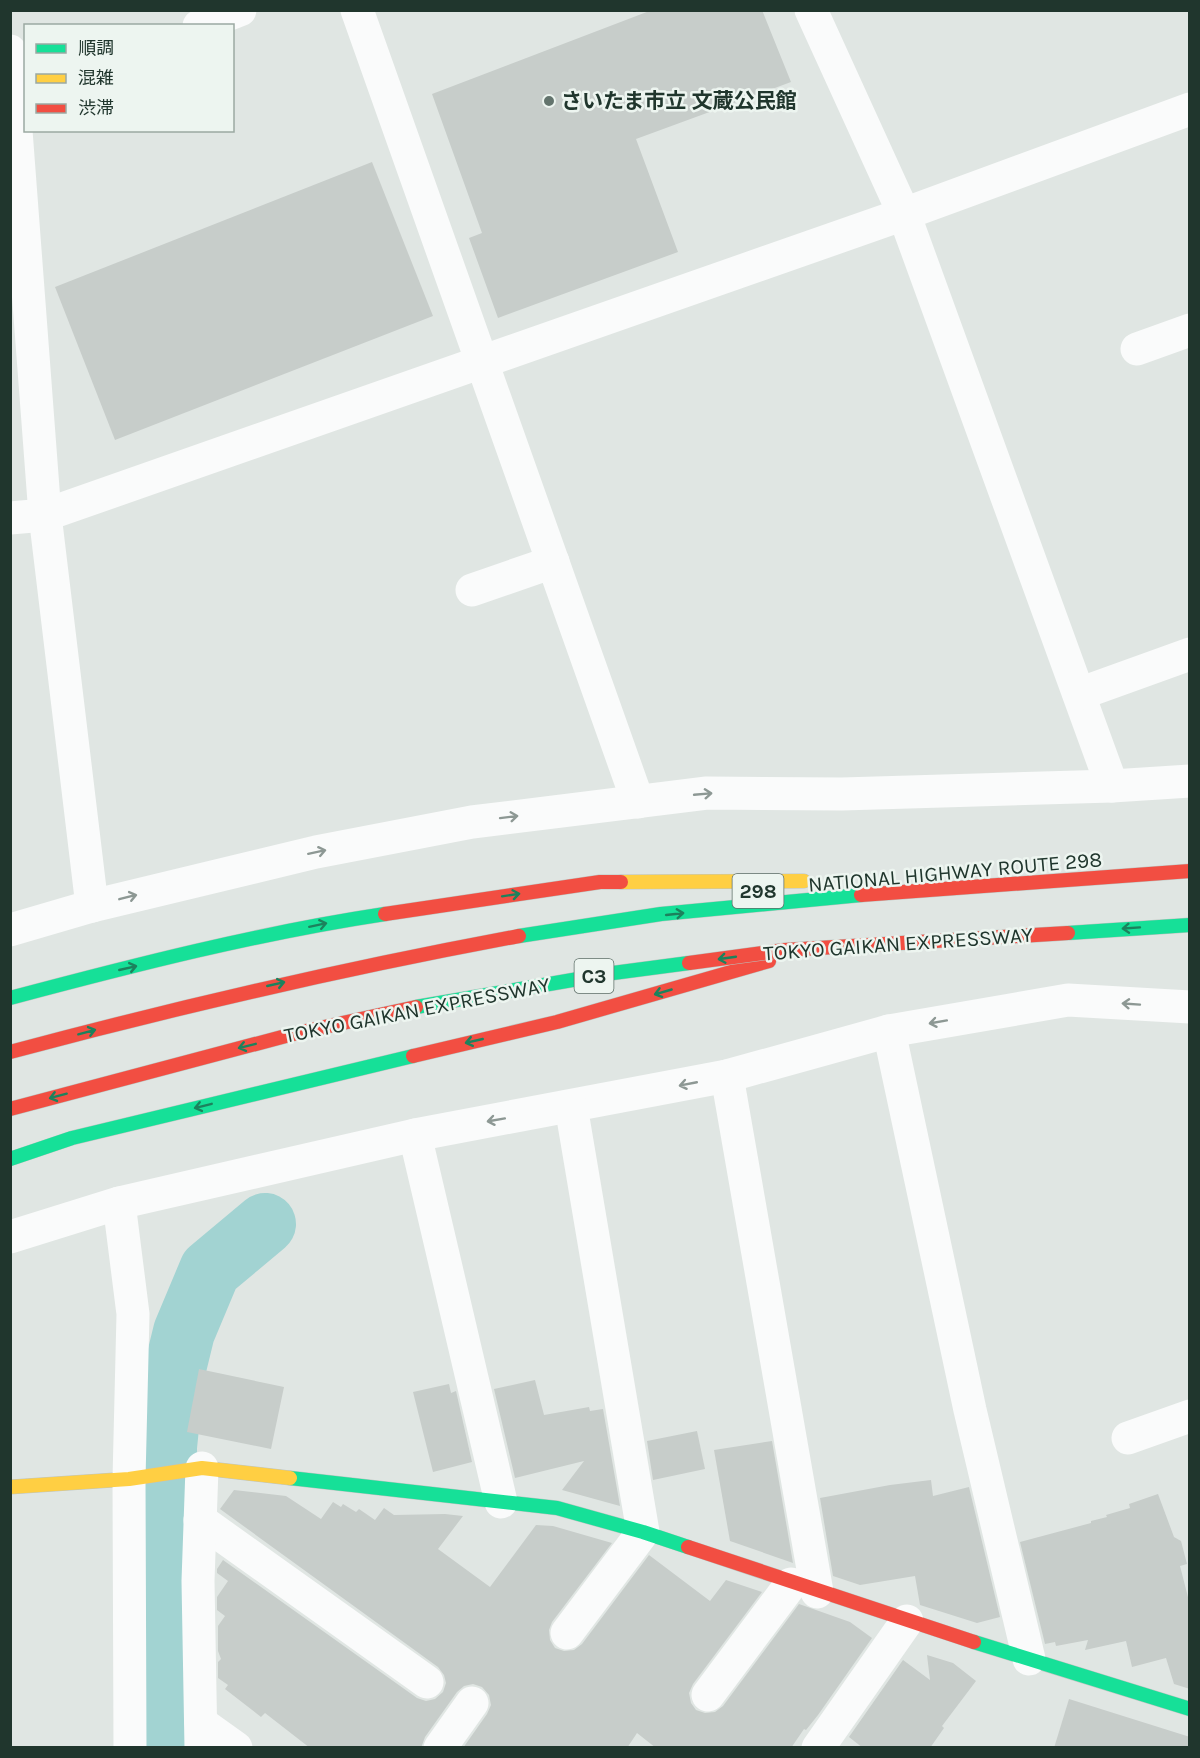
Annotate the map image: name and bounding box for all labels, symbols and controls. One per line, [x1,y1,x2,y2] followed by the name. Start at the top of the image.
[24,24,234,132] legend
[78,37,114,59] text: 順調
[78,67,114,89] text: 混雑
[561,89,797,113] place label: さいたま市立 文蔵公民館
[542,94,556,108] marker: さいたま市立 文蔵公民館
[78,97,114,119] text: 渋滞
[692,788,712,799] one-way arrow
[499,811,518,822] one-way arrow
[307,846,327,857] one-way arrow
[807,847,1103,897] street label: NATIONAL HIGHWAY ROUTE 298
[732,874,783,908] road number: 298
[501,890,521,901] one-way arrow
[118,891,137,903] one-way arrow
[665,908,684,919] one-way arrow
[308,919,328,930] one-way arrow
[762,923,1034,965] street label: TOKYO GAIKAN EXPRESSWAY
[1122,923,1142,934] one-way arrow
[718,952,738,963] one-way arrow
[574,959,614,993] road number: C3
[118,962,137,973] one-way arrow
[282,972,552,1048] street label: TOKYO GAIKAN EXPRESSWAY
[267,978,286,990] one-way arrow
[654,987,673,998] one-way arrow
[1122,998,1142,1009] one-way arrow
[929,1017,949,1028] one-way arrow
[77,1025,96,1037] one-way arrow
[465,1036,484,1048] one-way arrow
[238,1040,257,1052] one-way arrow
[679,1079,698,1090] one-way arrow
[49,1091,68,1102] one-way arrow
[194,1101,213,1113] one-way arrow
[487,1115,507,1126] one-way arrow

